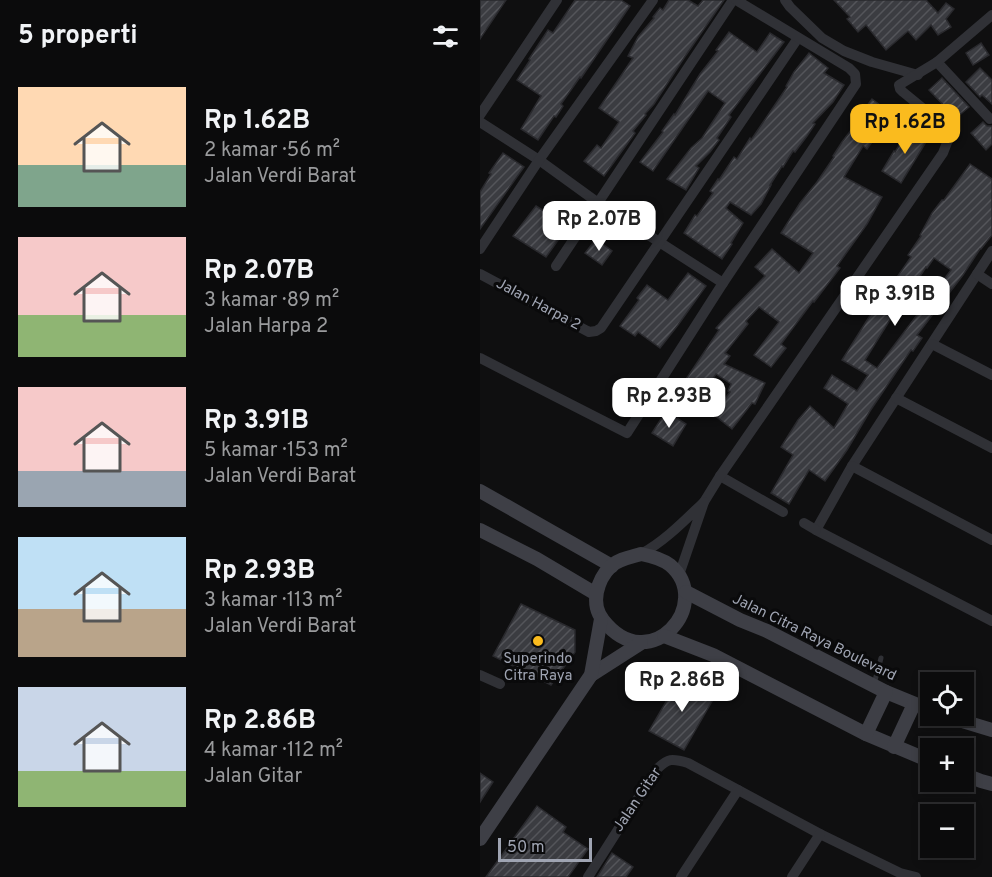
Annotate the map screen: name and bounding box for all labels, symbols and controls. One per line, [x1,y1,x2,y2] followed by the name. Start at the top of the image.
[18,20,138,53] text: 5 properti
[429,20,462,53] icon: filters
[843,104,967,155] pin: Rp 1.62B
[204,105,310,138] text: Rp 1.62B
[864,110,946,136] text: Rp 1.62B
[66,111,138,183] icon: home
[204,138,340,164] text: 2 kamar · 56 m²
[204,164,356,190] text: Jalan Verdi Barat
[537,201,661,252] pin: Rp 2.07B
[557,207,641,233] text: Rp 2.07B
[204,255,314,288] text: Rp 2.07B
[66,261,138,333] icon: home
[492,275,584,335] street label: Jalan Harpa 2
[833,276,957,327] pin: Rp 3.91B
[855,282,935,308] text: Rp 3.91B
[204,288,339,314] text: 3 kamar · 89 m²
[204,314,328,340] text: Jalan Harpa 2
[607,378,731,429] pin: Rp 2.93B
[626,384,712,410] text: Rp 2.93B
[204,405,309,438] text: Rp 3.91B
[66,411,138,483] icon: home
[204,438,348,464] text: 5 kamar · 153 m²
[204,464,356,490] text: Jalan Verdi Barat
[204,555,315,588] text: Rp 2.93B
[66,561,138,633] icon: home
[204,588,342,614] text: 3 kamar · 113 m²
[729,590,899,686] street label: Jalan Citra Raya Boulevard
[204,614,356,640] text: Jalan Verdi Barat
[531,634,545,648] marker: Superindo Citra Raya
[503,650,573,686] place label: Superindo Citra Raya
[620,662,744,713] pin: Rp 2.86B
[639,668,725,694] text: Rp 2.86B
[920,672,974,858] map controls
[920,672,974,726] button: locate
[204,705,316,738] text: Rp 2.86B
[66,711,138,783] icon: home
[204,738,343,764] text: 4 kamar · 112 m²
[920,738,974,792] button: +
[204,764,302,790] text: Jalan Gitar
[610,764,667,836] street label: Jalan Gitar
[920,804,974,858] button: −
[498,835,592,862] scale bar
[507,838,545,858] text: 50 m

